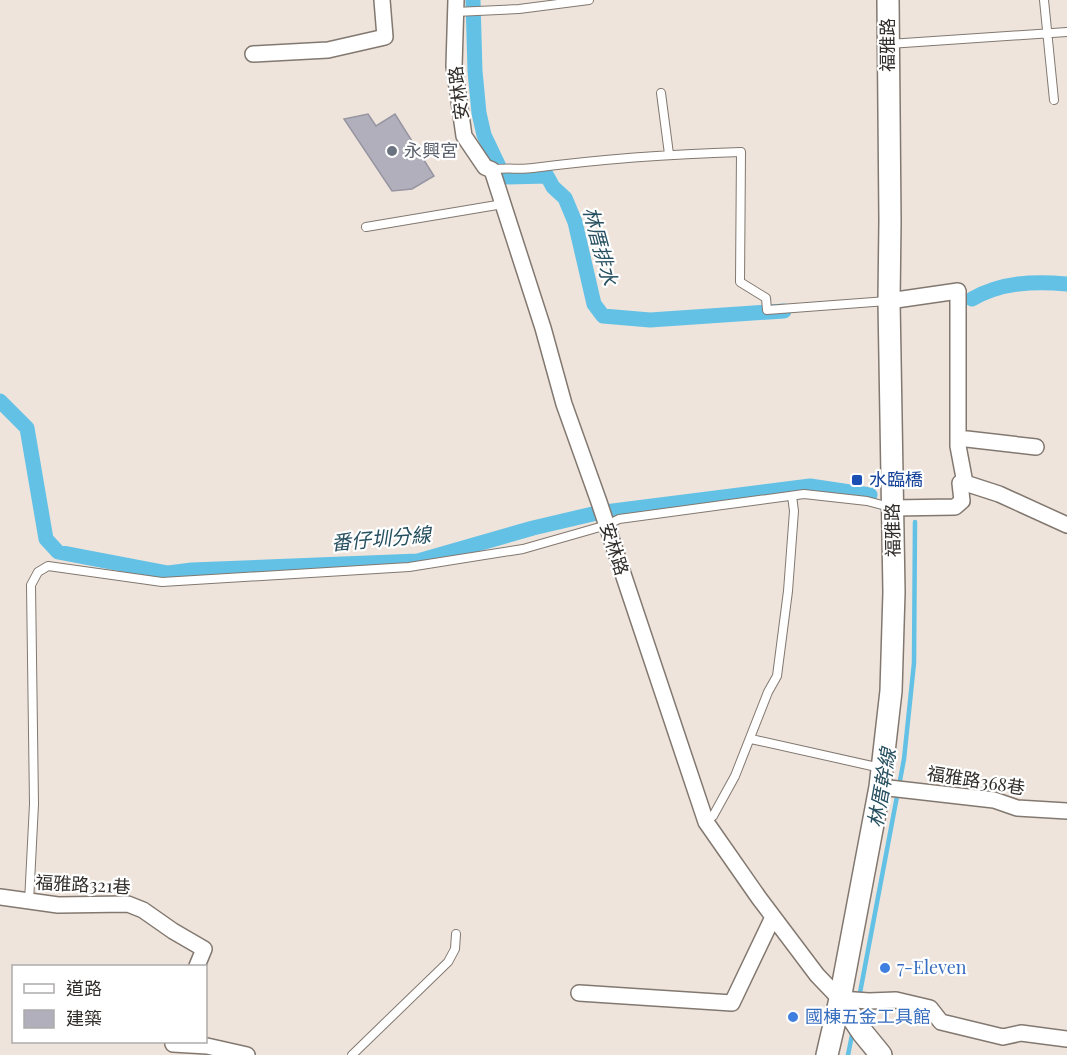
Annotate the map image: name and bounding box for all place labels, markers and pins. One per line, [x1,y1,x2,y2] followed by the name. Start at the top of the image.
[404,138,458,162] place label: 永興宮
[385,144,399,158] marker: 永興宮
[869,467,923,491] place label: 水臨橋
[850,473,864,487] marker: 水臨橋
[897,955,967,979] place label: 7-Eleven
[878,961,892,975] marker: 7-Eleven
[805,1004,931,1028] place label: 國棟五金工具館
[786,1010,800,1024] marker: 國棟五金工具館

